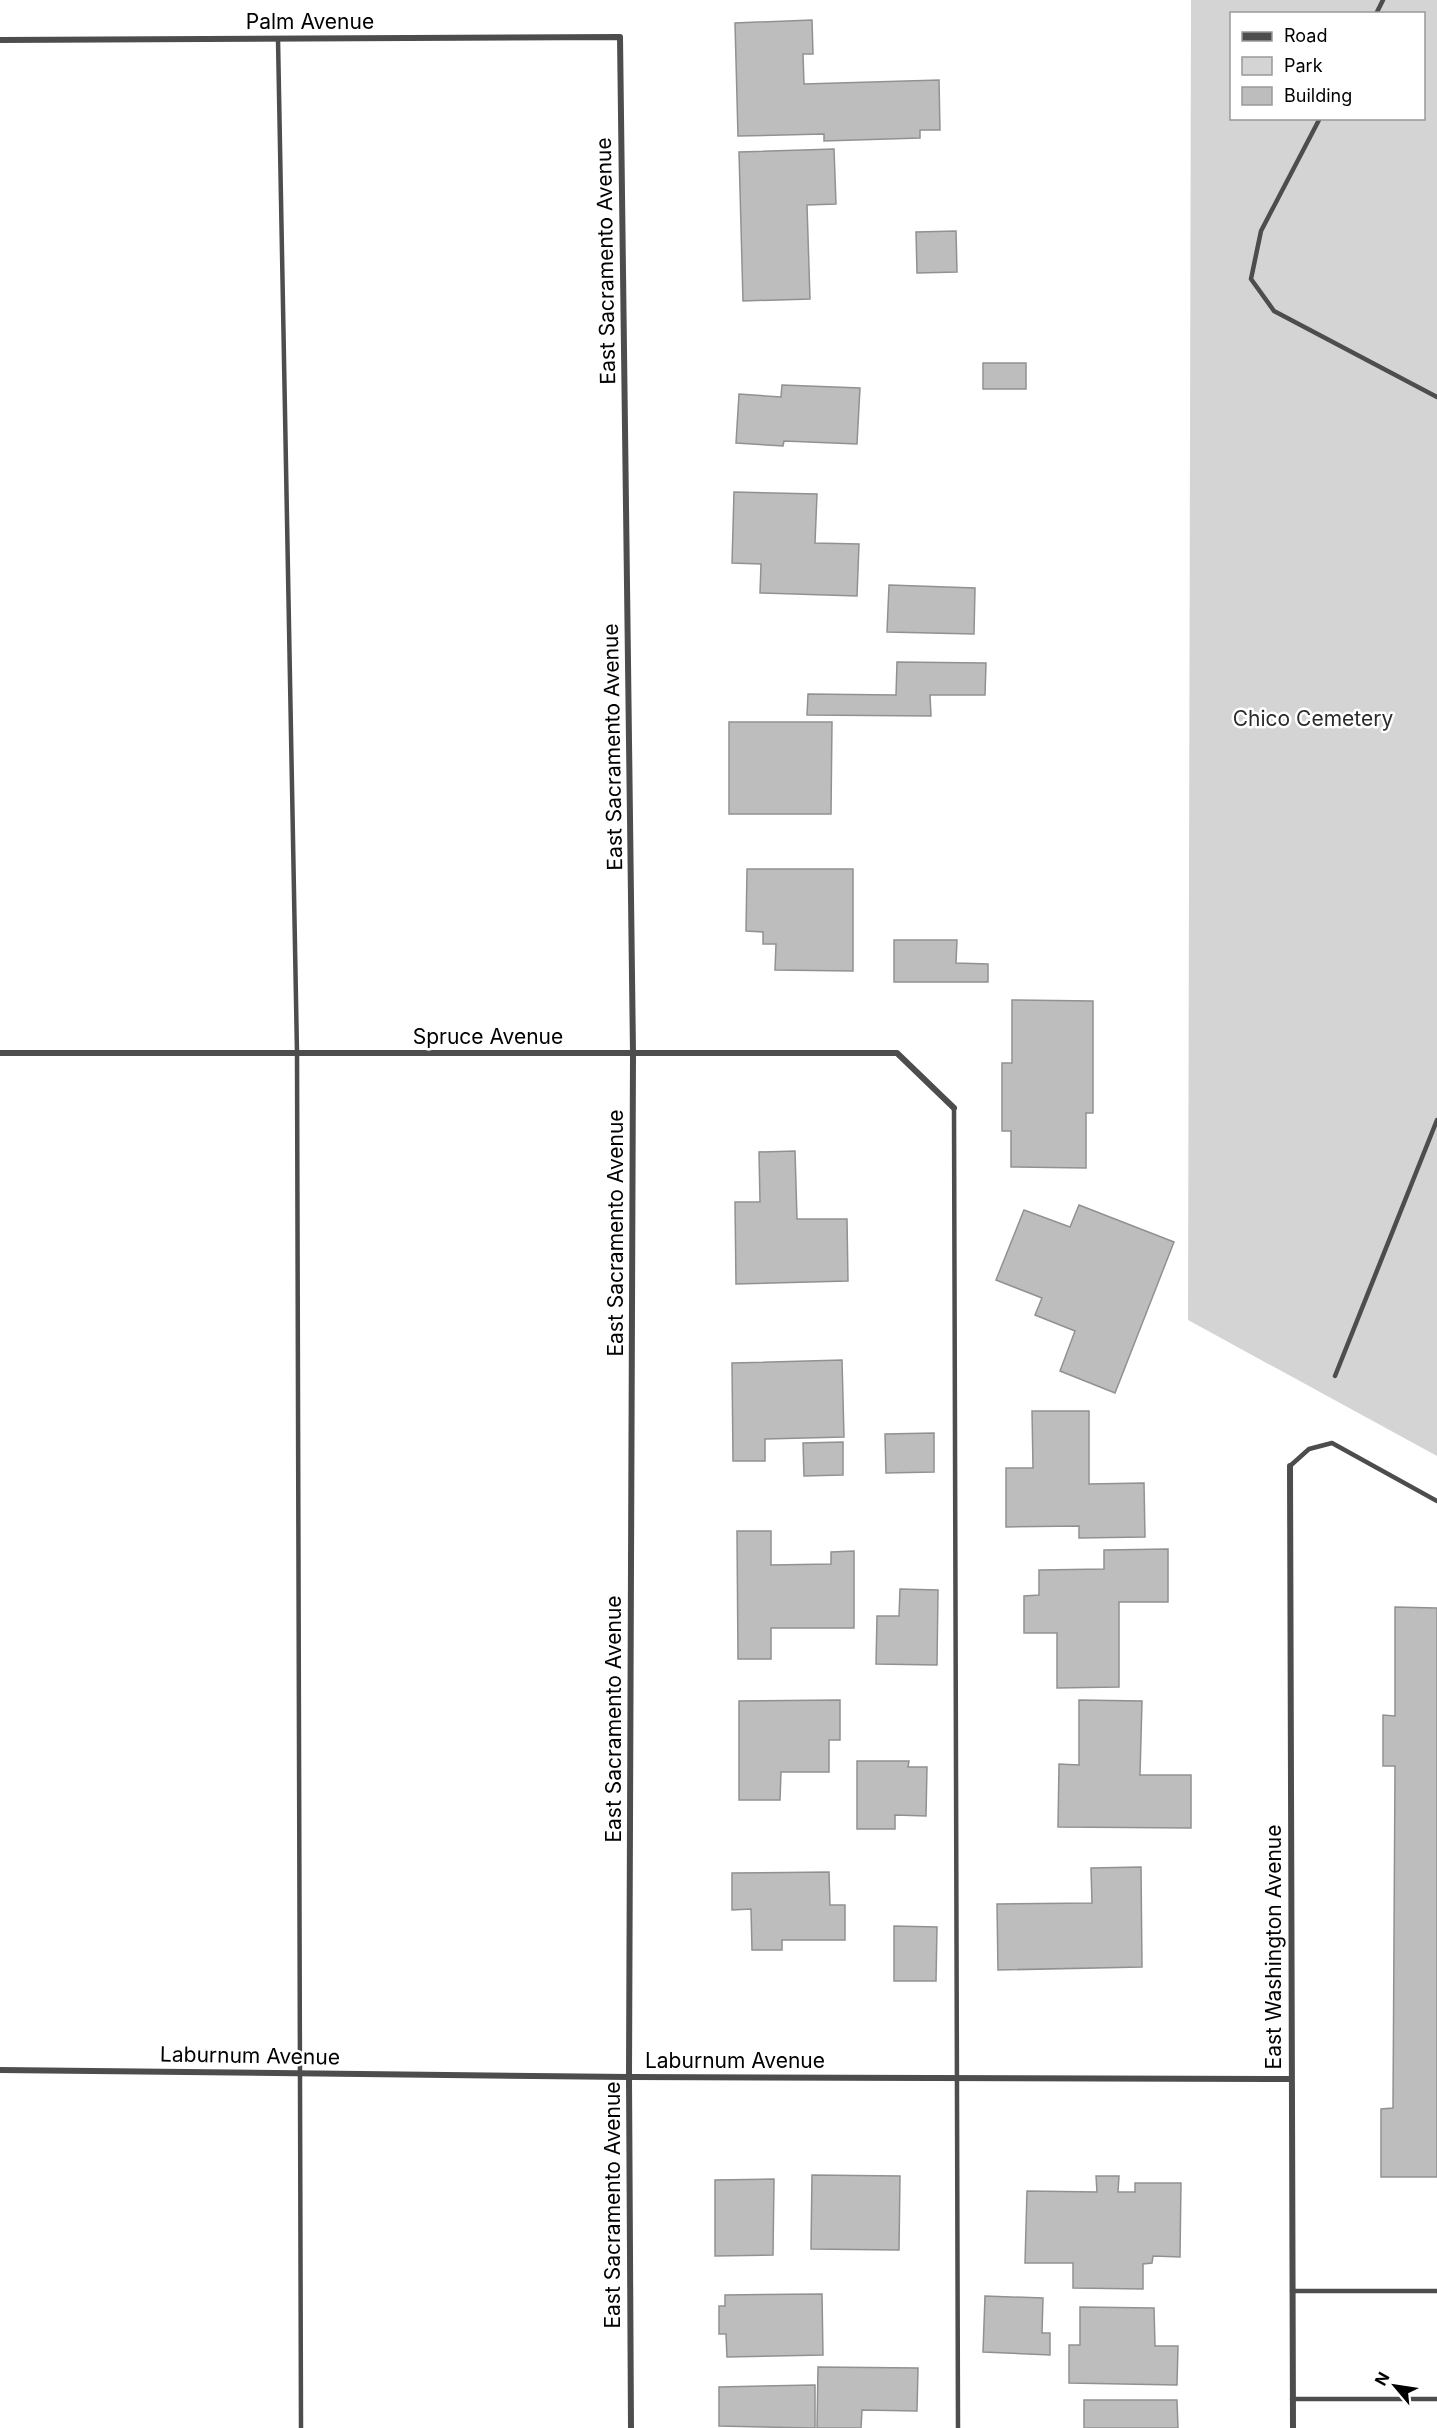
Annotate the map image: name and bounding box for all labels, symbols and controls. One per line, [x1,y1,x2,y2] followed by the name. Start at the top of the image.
[246,9,374,34] street label: Palm Avenue
[1230,12,1425,120] legend
[1284,25,1327,46] text: Road
[1284,55,1323,76] text: Park
[1284,85,1352,106] text: Building
[591,137,620,385] street label: East Sacramento Avenue
[598,623,627,871] street label: East Sacramento Avenue
[1233,706,1393,731] park label: Chico Cemetery
[413,1024,563,1049] street label: Spruce Avenue
[603,1109,628,1357] street label: East Sacramento Avenue
[601,1595,626,1843] street label: East Sacramento Avenue
[1261,1825,1286,2069] street label: East Washington Avenue
[160,2041,340,2070] street label: Laburnum Avenue
[645,2048,825,2073] street label: Laburnum Avenue
[600,2081,625,2329] street label: East Sacramento Avenue
[1365,2356,1425,2416] north arrow
[1370,2369,1394,2389] text: N

